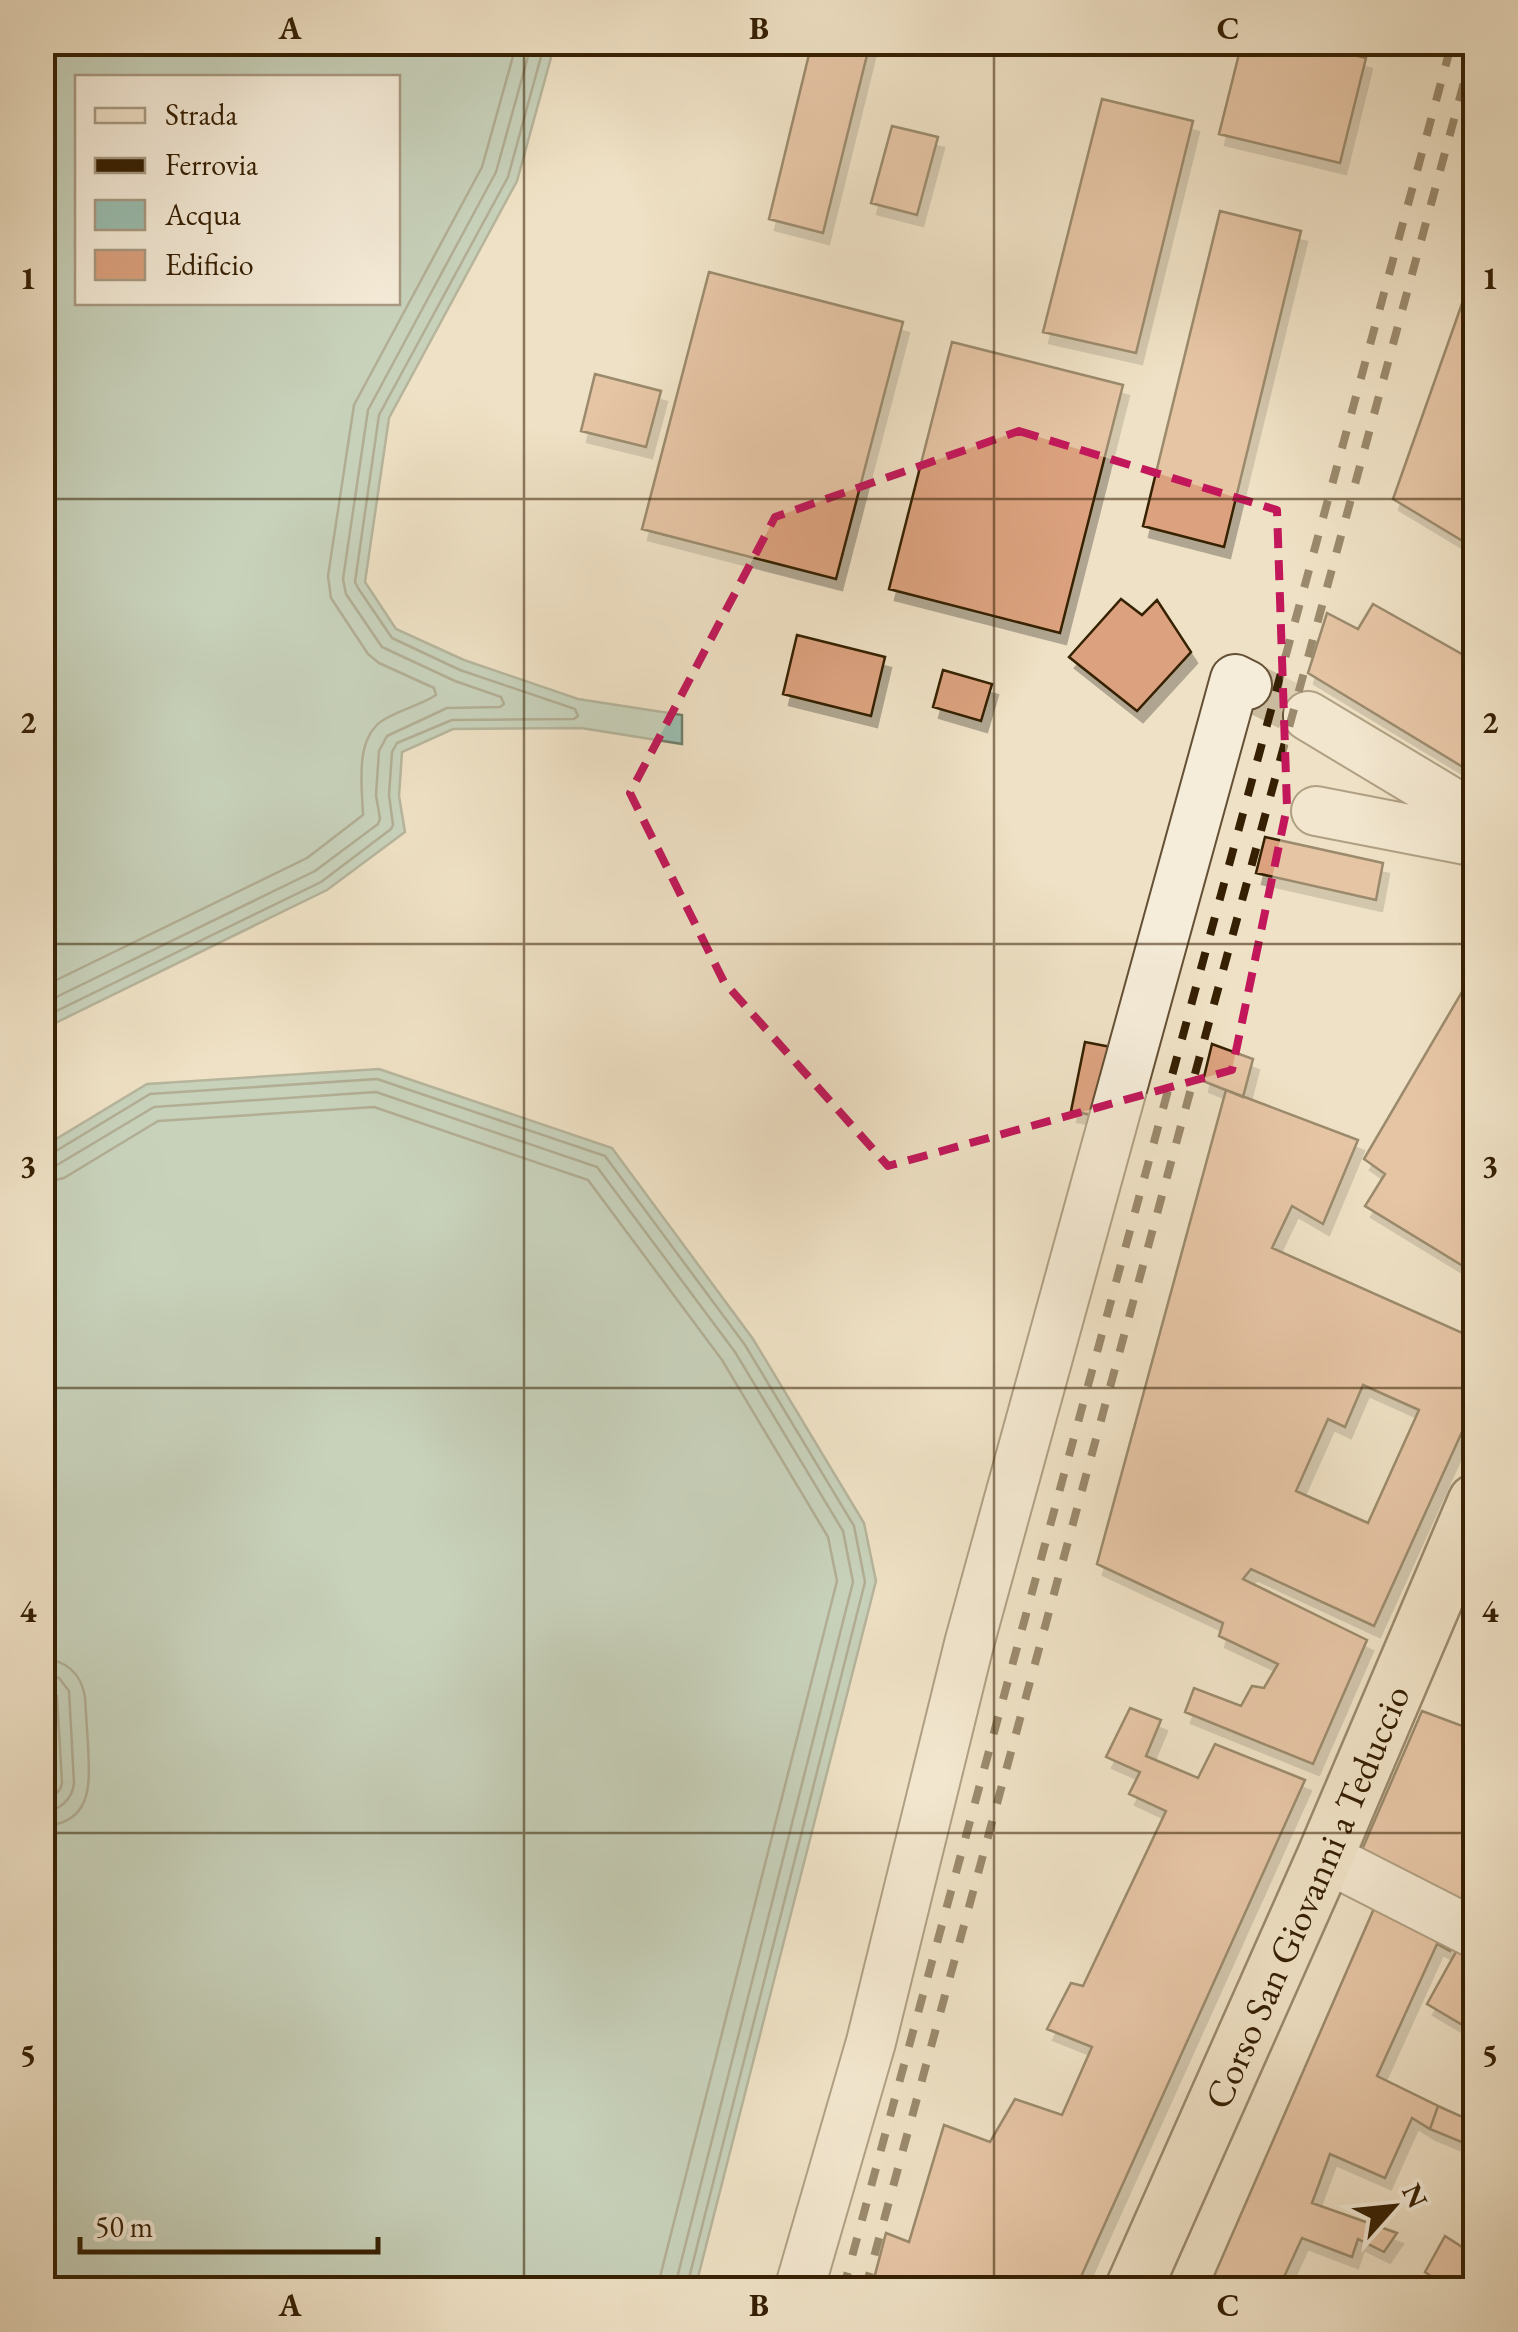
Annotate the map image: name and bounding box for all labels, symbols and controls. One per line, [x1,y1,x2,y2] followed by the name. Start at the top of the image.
[277,7,302,49] text: A
[749,7,769,49] text: B
[1217,7,1239,49] text: C
[75,75,400,305] legend
[165,95,238,134] text: Strada
[165,145,258,184] text: Ferrovia
[164,195,241,234] text: Acqua
[165,245,254,284] text: Edificio
[20,257,36,299] text: 1
[1482,257,1498,299] text: 1
[20,701,37,743] text: 2
[1482,701,1499,743] text: 2
[20,1145,36,1187] text: 3
[1482,1145,1498,1187] text: 3
[20,1590,38,1632] text: 4
[1482,1590,1500,1632] text: 4
[1192,1677,1420,2116] street label: Corso San Giovanni a Teduccio
[20,2034,36,2076] text: 5
[1482,2034,1498,2076] text: 5
[1343,2157,1443,2257] north arrow
[1394,2177,1437,2214] text: N
[80,2192,378,2254] scale bar
[95,2207,153,2246] text: 50 m
[277,2284,302,2326] text: A
[749,2284,769,2326] text: B
[1217,2284,1239,2326] text: C

